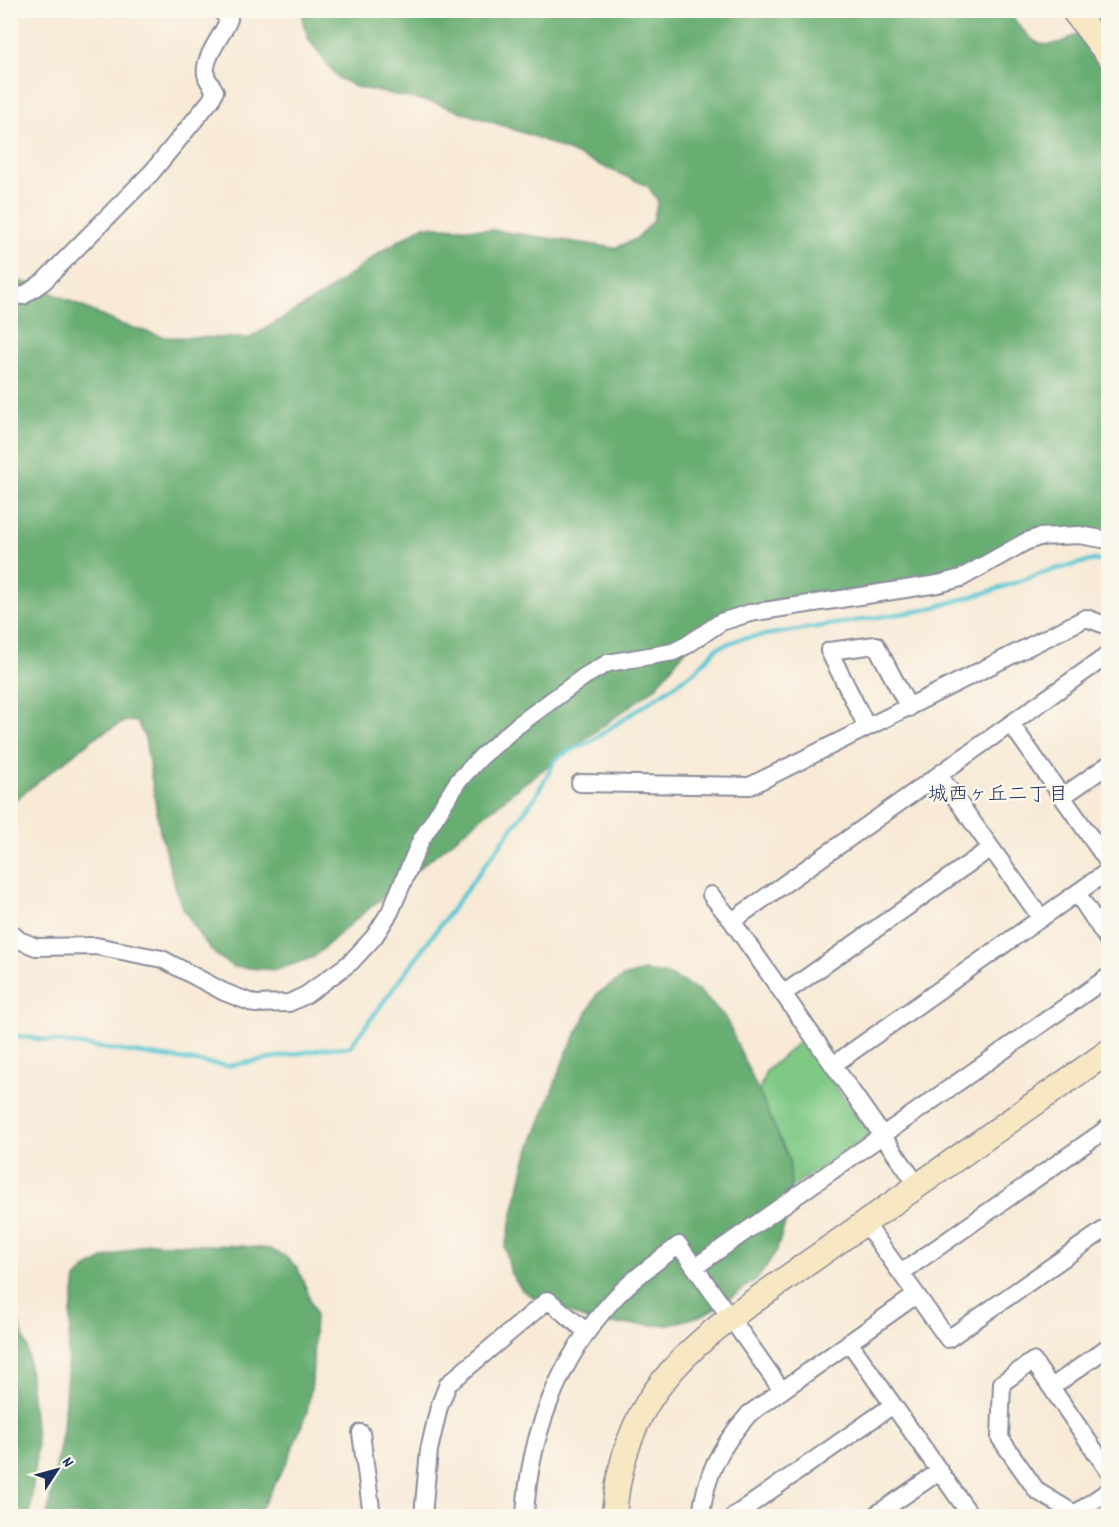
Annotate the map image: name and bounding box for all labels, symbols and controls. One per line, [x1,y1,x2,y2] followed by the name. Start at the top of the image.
[928,782,1068,810] district label: 城西ヶ丘二丁目
[27,1440,87,1500] north arrow
[55,1453,79,1473] text: N

